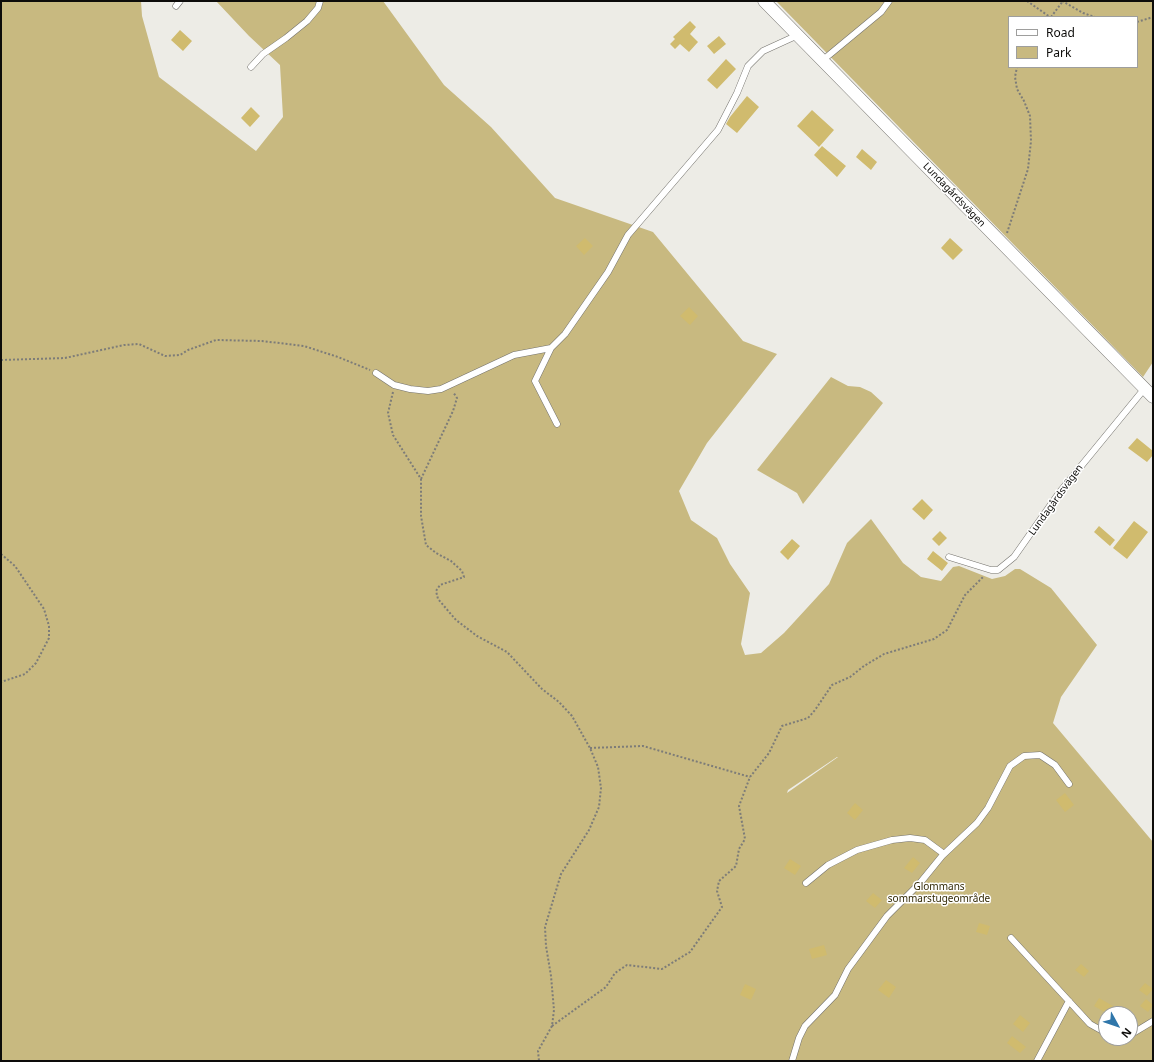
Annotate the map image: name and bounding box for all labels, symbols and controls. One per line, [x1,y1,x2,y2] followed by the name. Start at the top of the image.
[1008,16,1138,68] legend
[1046,24,1075,41] text: Road
[1046,44,1071,61] text: Park
[920,160,988,230] street label: Lundagårdsvägen
[1026,462,1086,538] street label: Lundagårdsvägen
[888,881,990,904] park label: Glommans sommarstugeområde
[1098,1006,1138,1046] north arrow
[1118,1025,1135,1042] text: N

